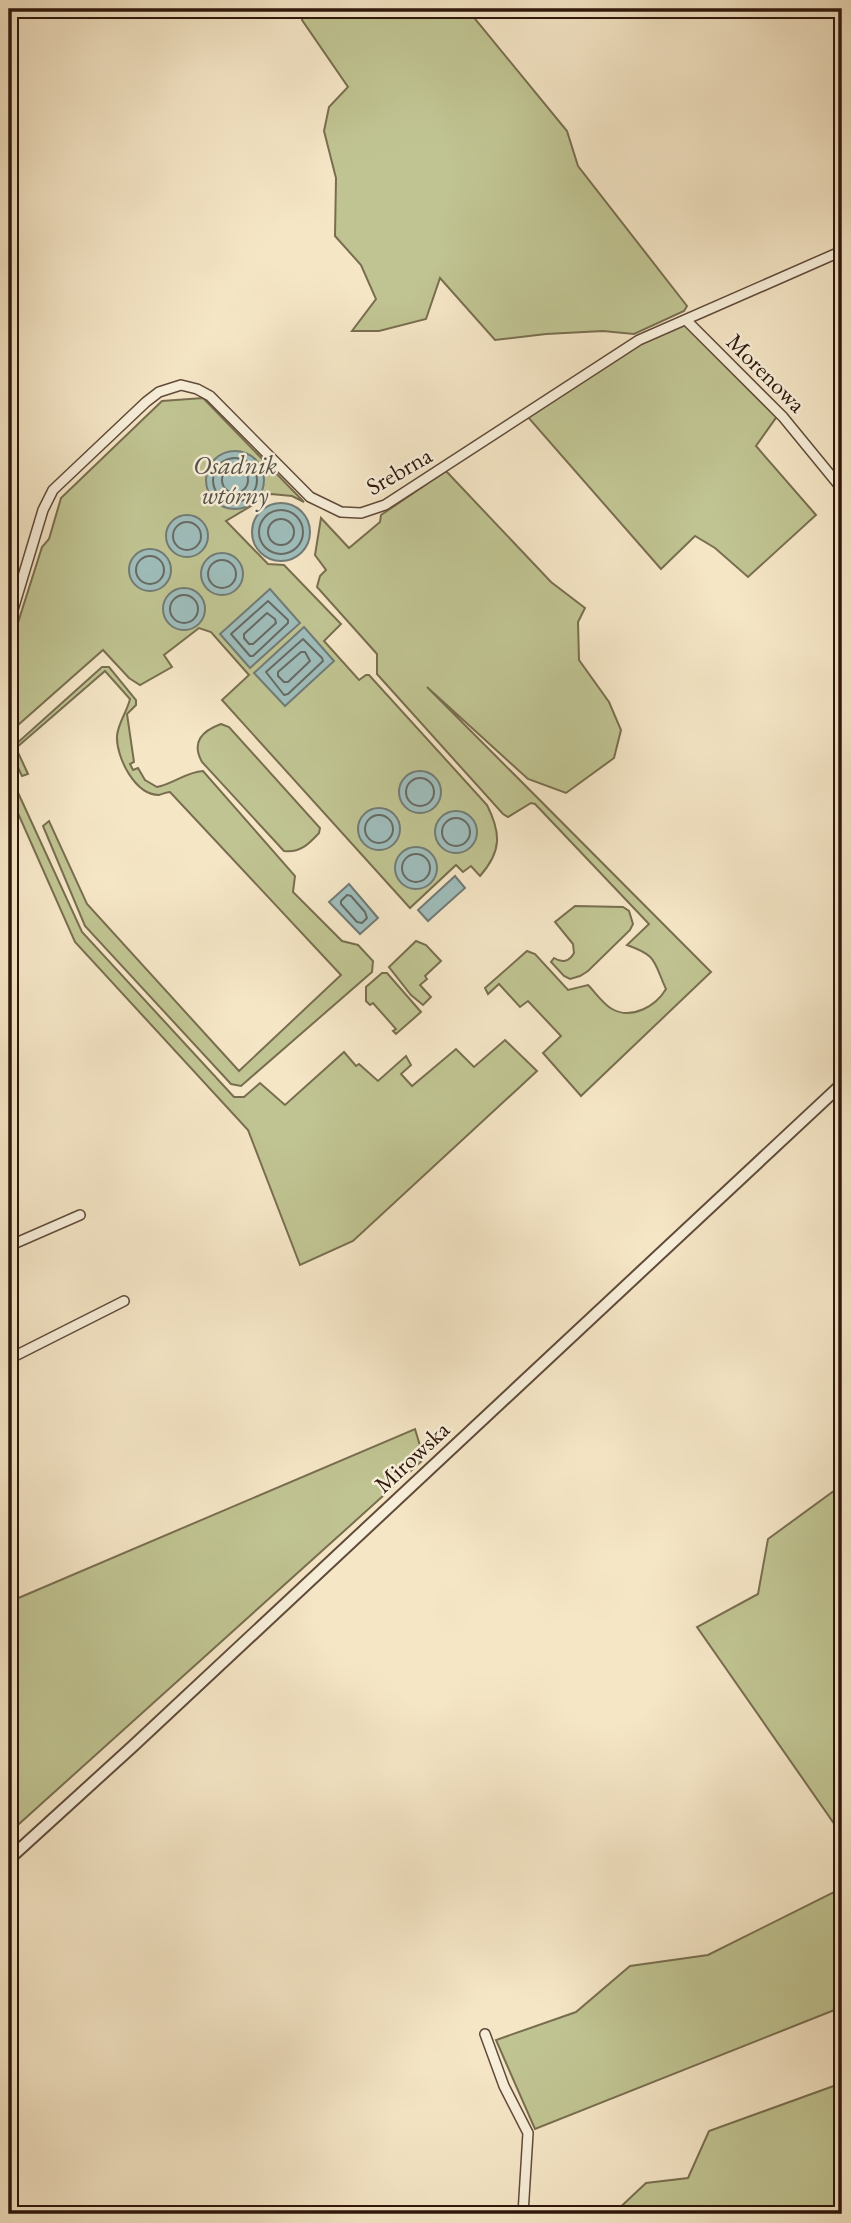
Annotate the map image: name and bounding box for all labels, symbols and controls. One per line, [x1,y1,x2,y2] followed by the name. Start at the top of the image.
[720,326,813,419] street label: Morenowa
[360,439,438,502] street label: Srebrna
[193,448,277,512] water label: Osadnik wtórny
[367,1414,456,1499] street label: Mirowska

